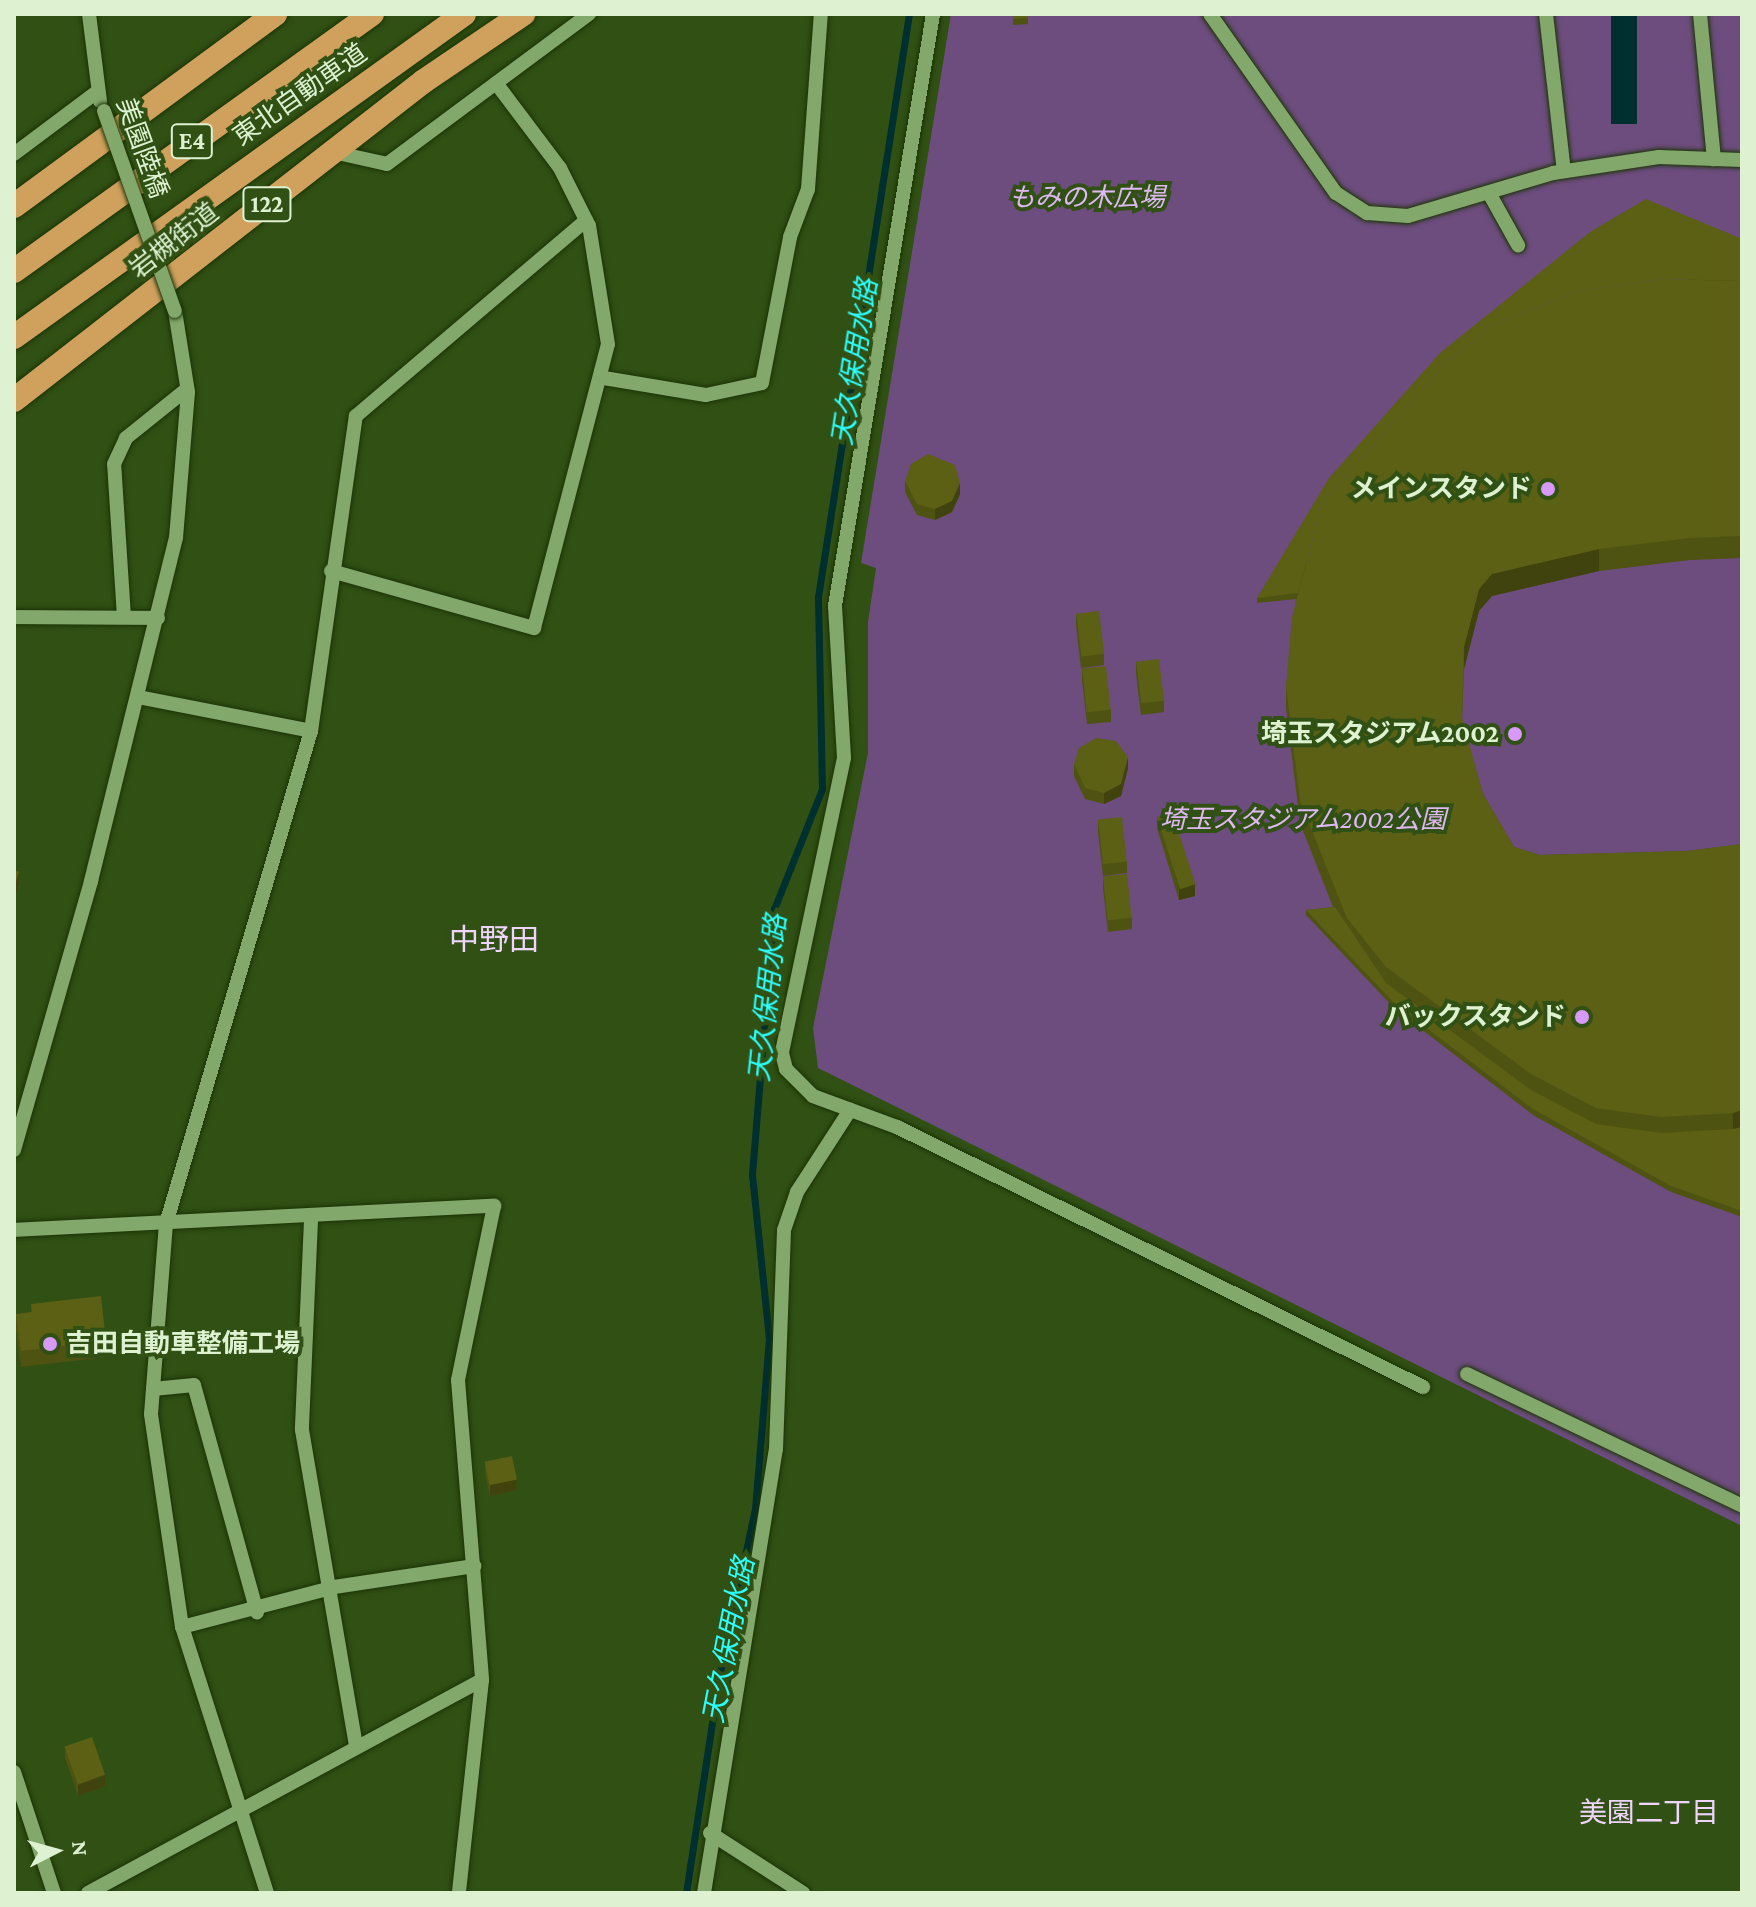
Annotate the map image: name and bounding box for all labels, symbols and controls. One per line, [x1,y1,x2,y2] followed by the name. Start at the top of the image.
[227,37,373,153] street label: 東北自動車道
[110,94,174,202] street label: 美園陸橋
[170,121,214,161] road number: E4
[1009,182,1165,214] park label: もみの木広場
[241,184,293,224] road number: 122
[123,197,225,285] street label: 岩槻街道
[825,276,885,448] water label: 天久保用水路
[1350,473,1532,505] place label: メインスタンド
[1539,480,1557,498] marker: メインスタンド
[1259,718,1499,750] place label: 埼玉スタジアム2002
[1506,725,1524,743] marker: 埼玉スタジアム2002
[1159,804,1447,836] park label: 埼玉スタジアム2002公園
[743,913,793,1083] water label: 天久保用水路
[449,922,539,958] district label: 中野田
[1384,1001,1566,1033] place label: バックスタンド
[1573,1008,1591,1026] marker: バックスタンド
[66,1328,300,1360] place label: 吉田自動車整備工場
[41,1335,59,1353] marker: 吉田自動車整備工場
[696,1554,762,1726] water label: 天久保用水路
[1579,1796,1719,1830] district label: 美園二丁目
[16,1811,96,1891] north arrow
[67,1840,94,1857] text: N

